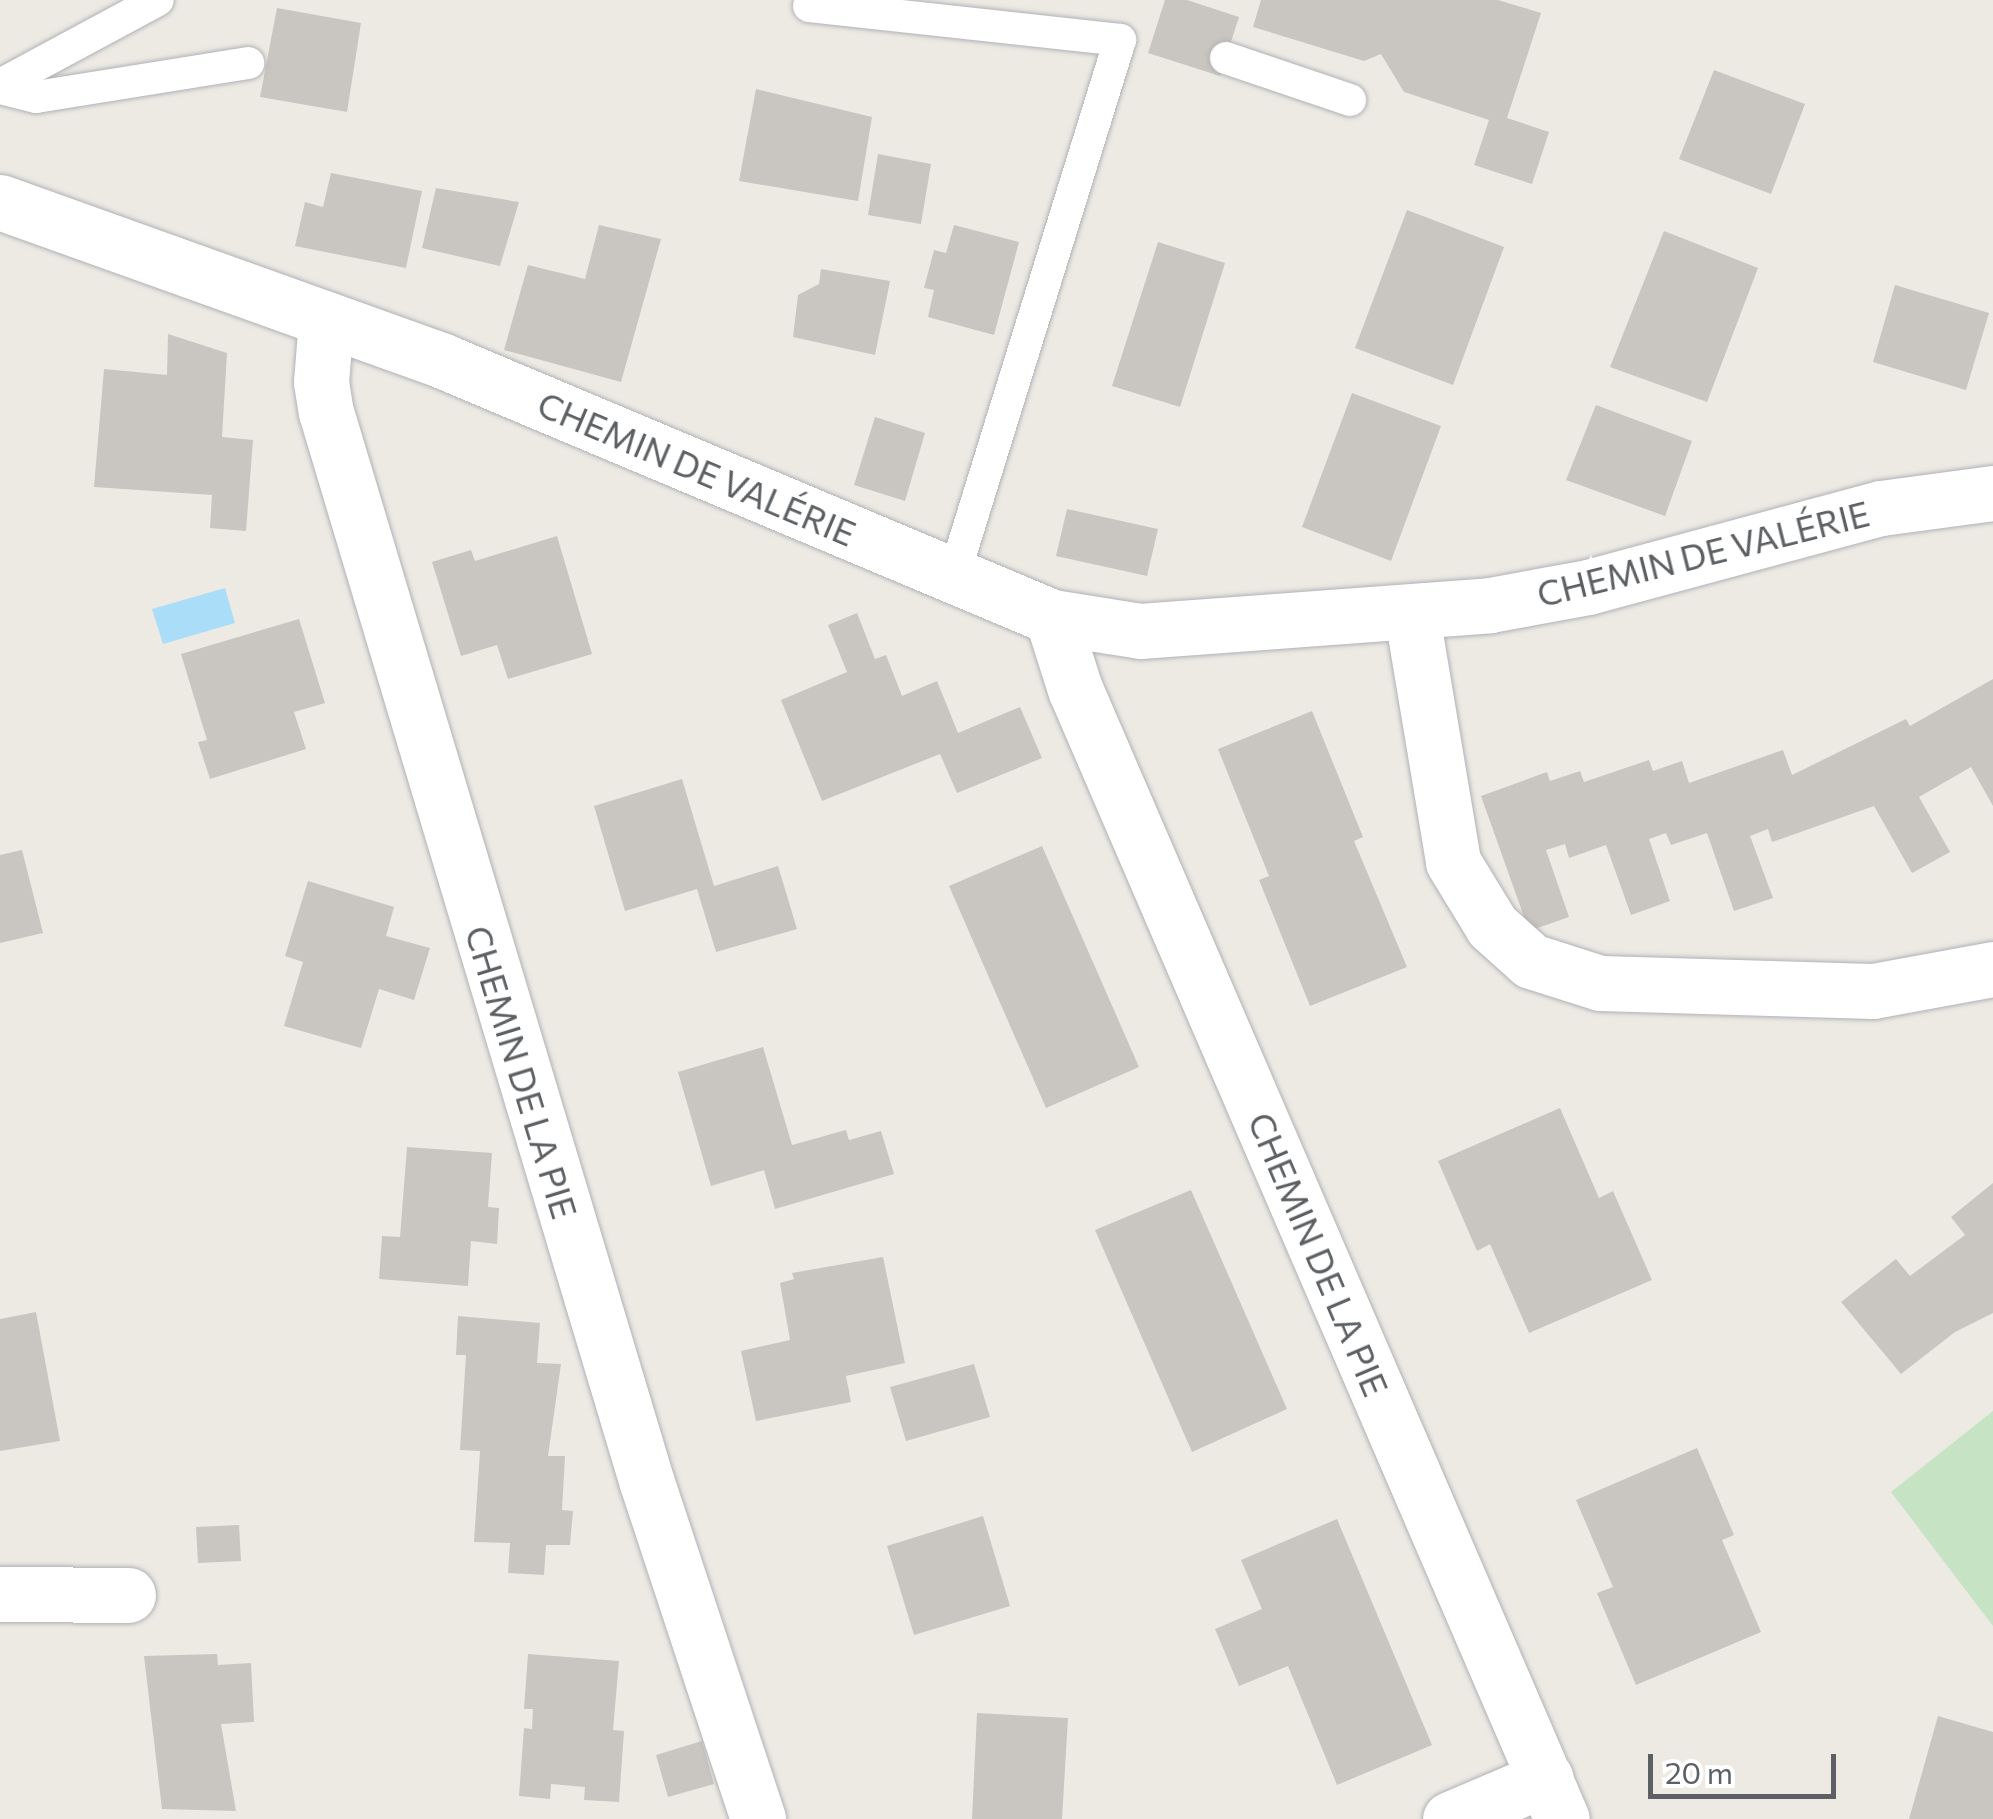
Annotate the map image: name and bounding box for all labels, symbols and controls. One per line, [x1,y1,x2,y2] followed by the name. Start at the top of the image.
[532,382,862,554] street label: CHEMIN DE VALÉRIE
[1532,491,1874,615] street label: CHEMIN DE VALÉRIE
[457,920,587,1224] street label: CHEMIN DE LA PIE
[1240,1106,1398,1402] street label: CHEMIN DE LA PIE
[1653,1734,1840,1796] scale bar
[1665,1753,1733,1790] text: 20 m

